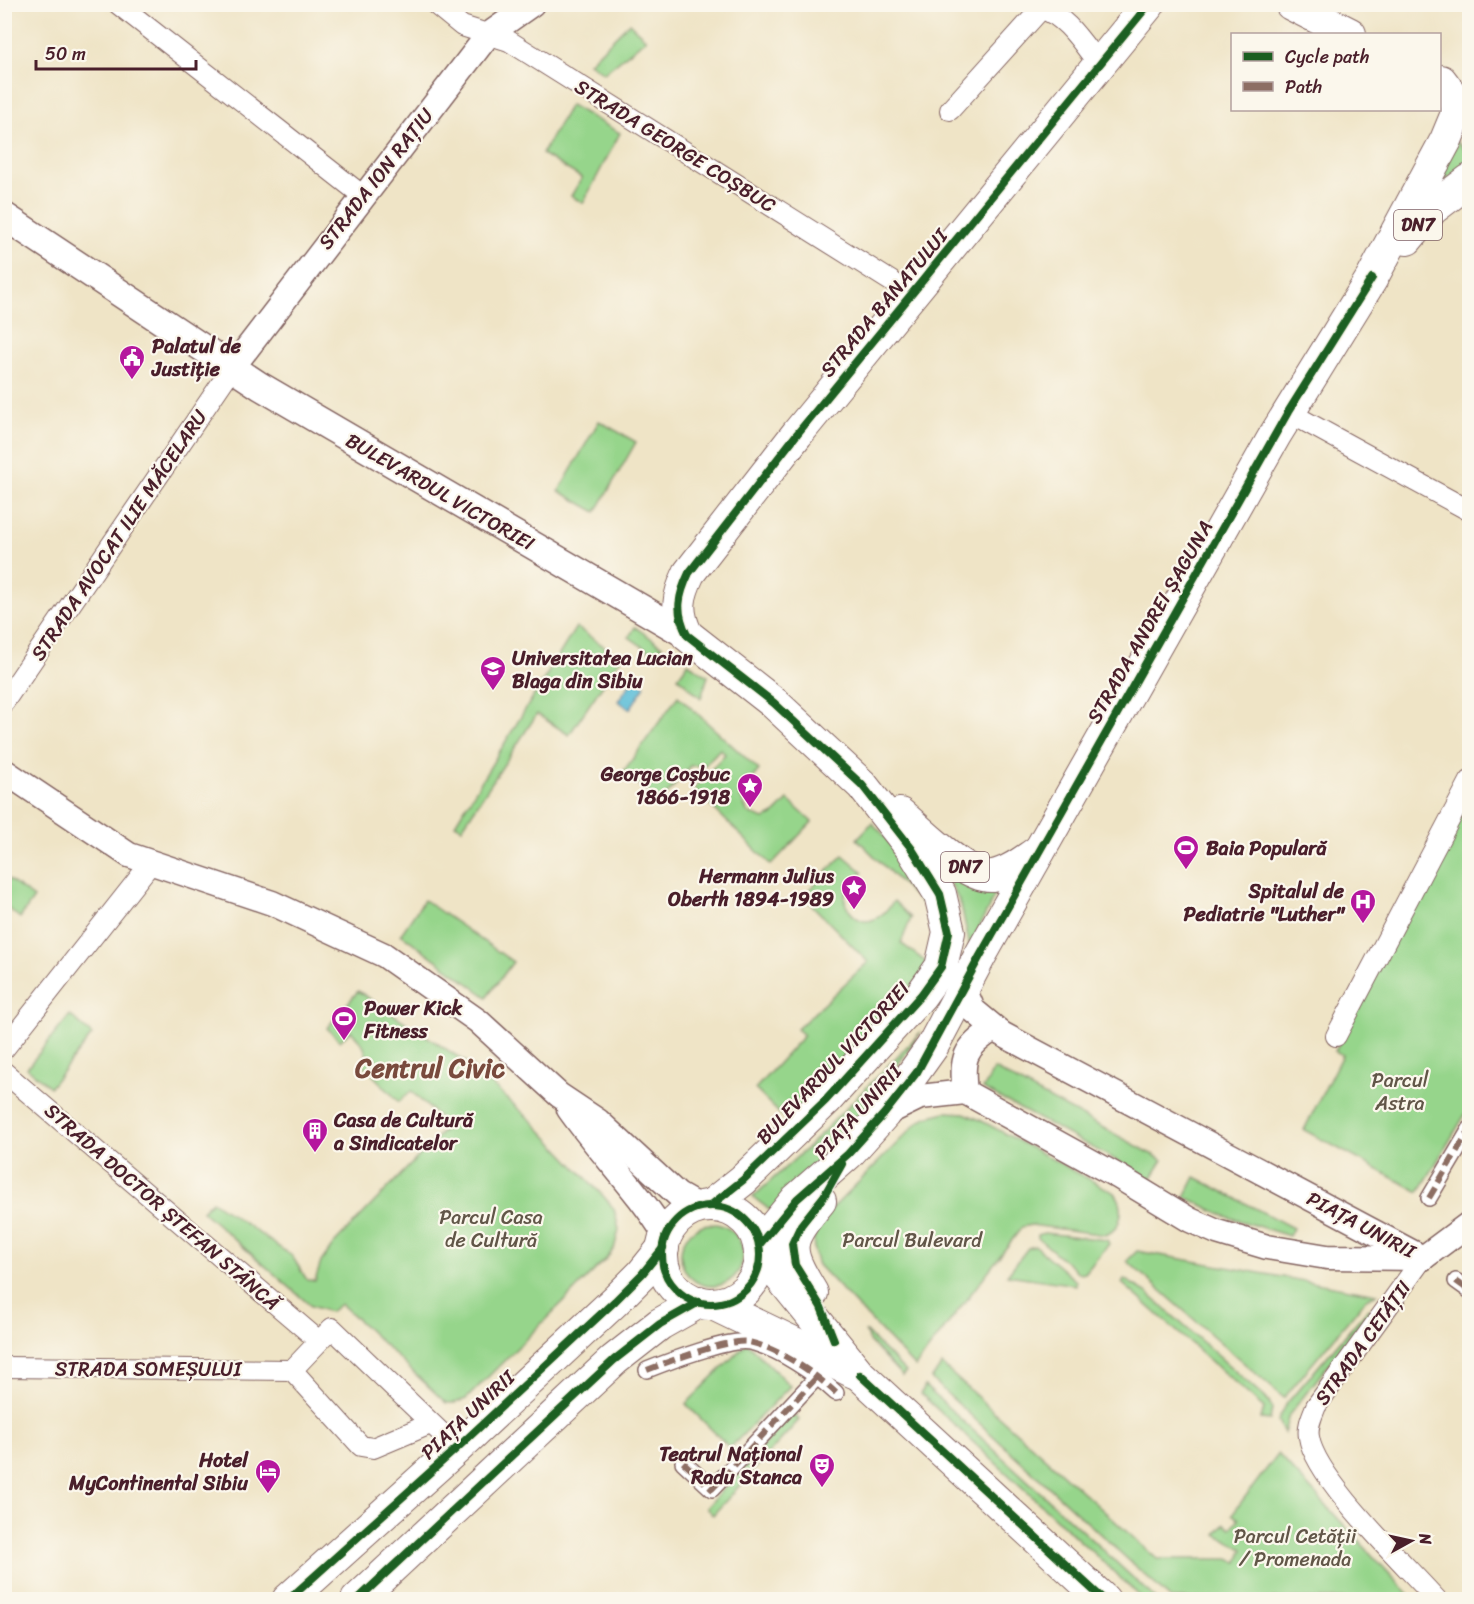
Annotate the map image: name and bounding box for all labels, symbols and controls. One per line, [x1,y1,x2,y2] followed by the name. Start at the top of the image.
[36,33,196,71] scale bar
[1231,33,1441,111] legend
[45,38,86,70] text: 50 m
[1285,41,1369,73] text: Cycle path
[567,70,783,223] street label: STRADA GEORGE COȘBUC
[1285,71,1322,103] text: Path
[309,100,443,258] street label: STRADA ION RAȚIU
[1394,210,1442,240] road number: DN7
[811,220,958,385] street label: STRADA BANATULUI
[151,329,242,387] place label: Palatul de Justiție
[117,343,147,381] public building icon: Palatul de Justiție
[21,402,217,668] street label: STRADA AVOCAT ILIE MĂCELARU
[339,423,541,561] street label: BULEVARDUL VICTORIEI
[1077,514,1223,730] street label: STRADA ANDREI ȘAGUNA
[512,641,693,699] place label: Universitatea Lucian Blaga din Sibiu
[478,654,508,692] school or university icon: Universitatea Lucian Blaga din Sibiu
[600,757,731,815] place label: George Coșbuc 1866-1918
[735,771,765,809] place icon: George Coșbuc 1866-1918
[1206,831,1328,866] place label: Baia Populară
[1171,833,1201,871] sports icon: Baia Populară
[941,852,989,882] road number: DN7
[668,859,835,917] place label: Hermann Julius Oberth 1894-1989
[839,873,869,911] place icon: Hermann Julius Oberth 1894-1989
[1183,874,1346,932] place label: Spitalul de Pediatrie "Luther"
[1348,887,1378,925] hospital icon: Spitalul de Pediatrie "Luther"
[747,973,919,1153] street label: BULEVARDUL VICTORIEI
[363,991,463,1049] place label: Power Kick Fitness
[329,1004,359,1042] sports icon: Power Kick Fitness
[354,1045,506,1091] district label: Centrul Civic
[805,1055,912,1168] street label: PIAȚA UNIRII
[1372,1063,1429,1121] park label: Parcul Astra
[36,1094,289,1321] street label: STRADA DOCTOR ȘTEFAN STÂNCĂ
[333,1103,474,1161] place label: Casa de Cultură a Sindicatelor
[300,1116,330,1154] building icon: Casa de Cultură a Sindicatelor
[1300,1182,1423,1269] street label: PIAȚA UNIRII
[439,1200,543,1258] park label: Parcul Casa de Cultură
[842,1223,983,1258] park label: Parcul Bulevard
[1305,1273,1421,1413] street label: STRADA CETĂȚII
[55,1352,242,1387] street label: STRADA SOMEȘULUI
[412,1361,524,1469] street label: PIAȚA UNIRII
[659,1437,803,1495] place label: Teatrul Național Radu Stanca
[68,1443,249,1501] place label: Hotel MyContinental Sibiu
[807,1451,837,1489] theatre icon: Teatrul Național Radu Stanca
[253,1457,283,1495] hotel icon: Hotel MyContinental Sibiu
[1381,1511,1441,1571] north arrow
[1234,1519,1358,1577] park label: Parcul Cetății / Promenada
[1410,1530,1441,1547] text: N

